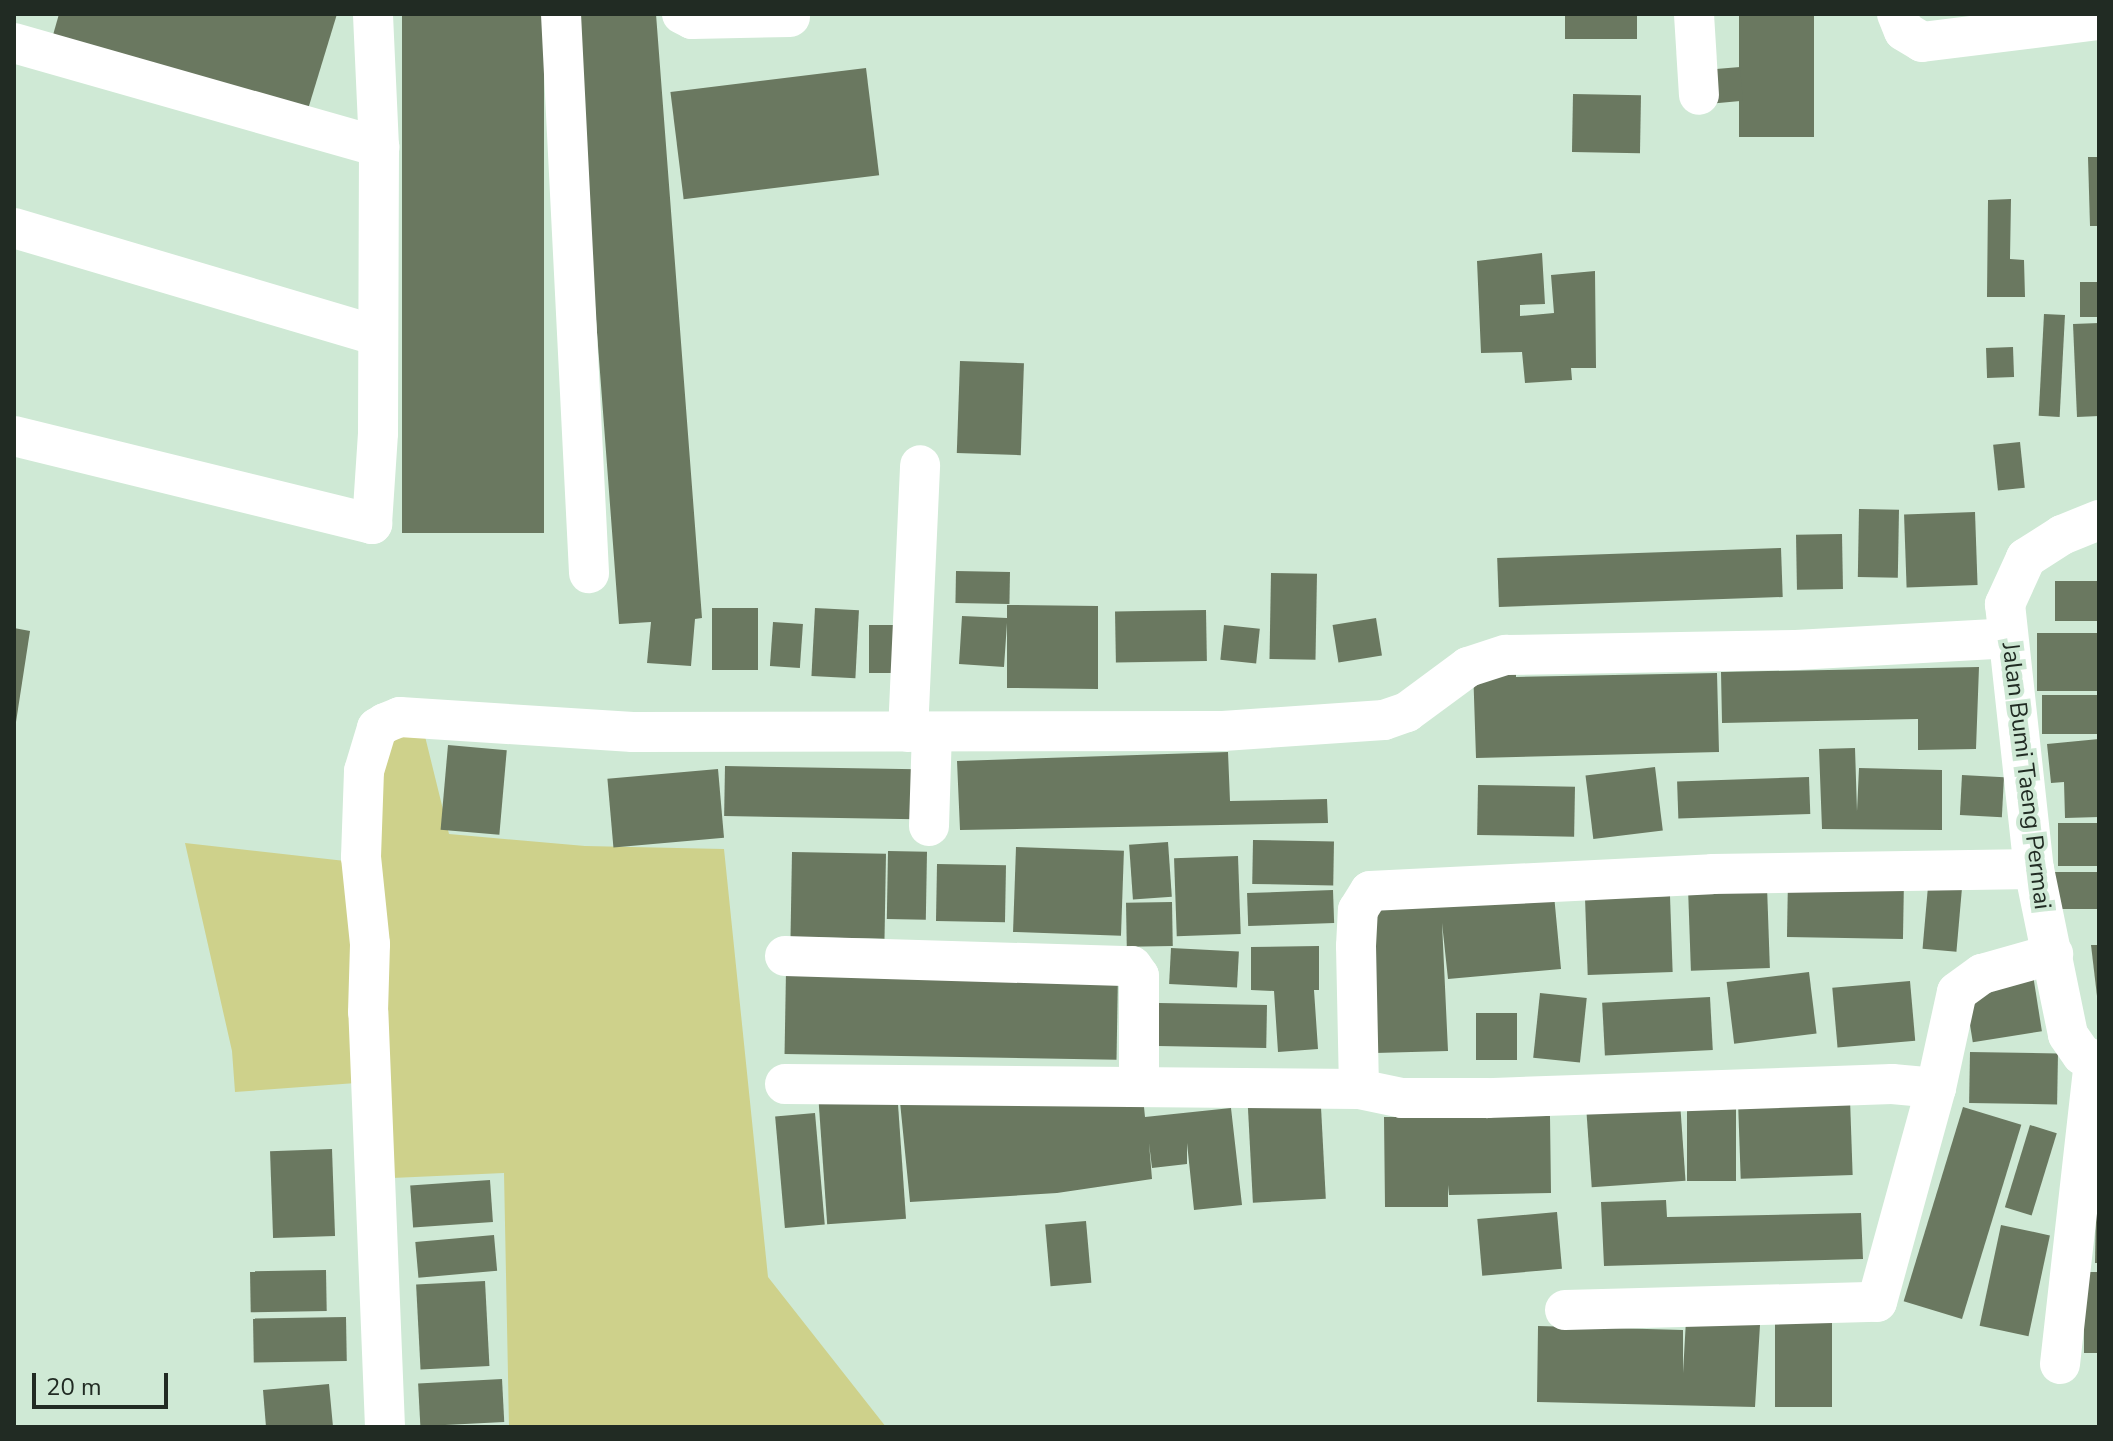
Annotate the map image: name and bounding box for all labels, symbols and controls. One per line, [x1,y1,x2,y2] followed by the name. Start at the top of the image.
[1995,641,2057,911] street label: Jalan Bumi Taeng Permai
[36,1357,172,1407] scale bar
[46,1371,102,1403] text: 20 m

